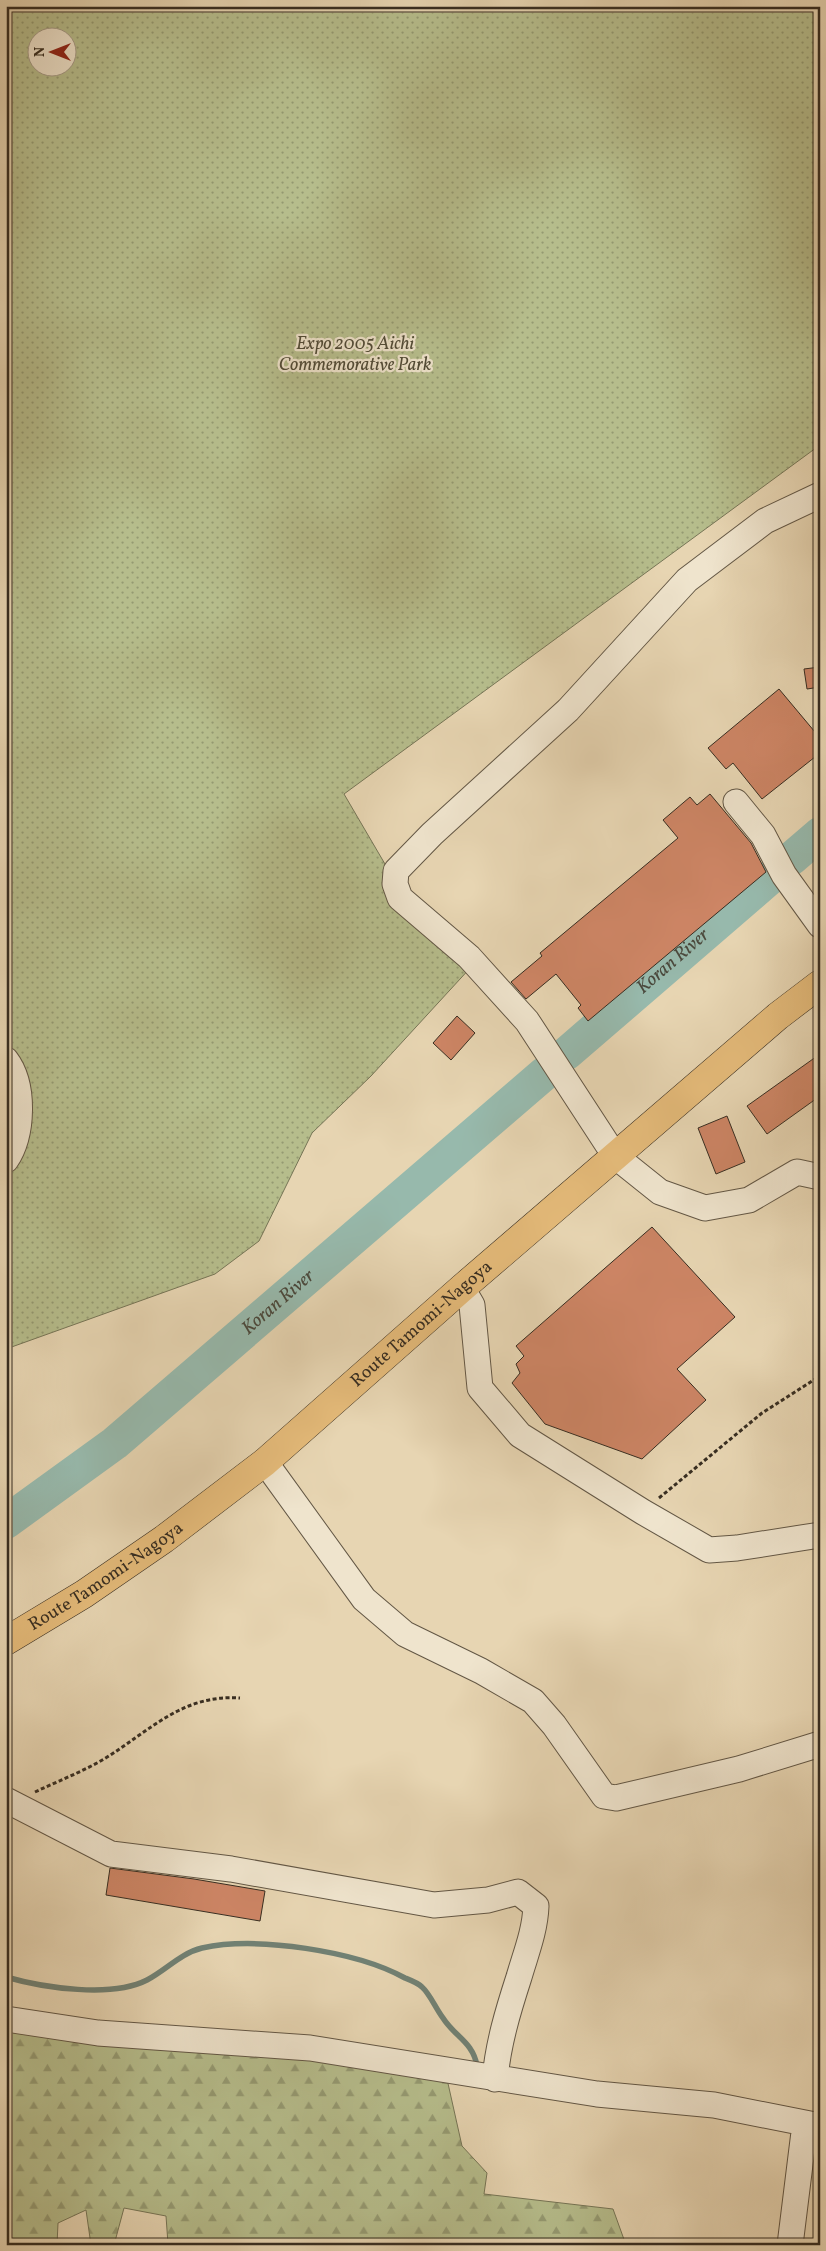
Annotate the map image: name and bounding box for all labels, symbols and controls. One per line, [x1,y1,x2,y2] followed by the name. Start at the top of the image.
[28,28,78,78] north arrow
[31,47,50,57] text: N
[279,332,431,378] park label: Expo 2005 Aichi Commemorative Park
[631,922,716,1000] water label: Koran River
[345,1255,498,1393] street label: Route Tamomi-Nagoya
[236,1263,321,1341] water label: Koran River
[24,1516,189,1637] street label: Route Tamomi-Nagoya

